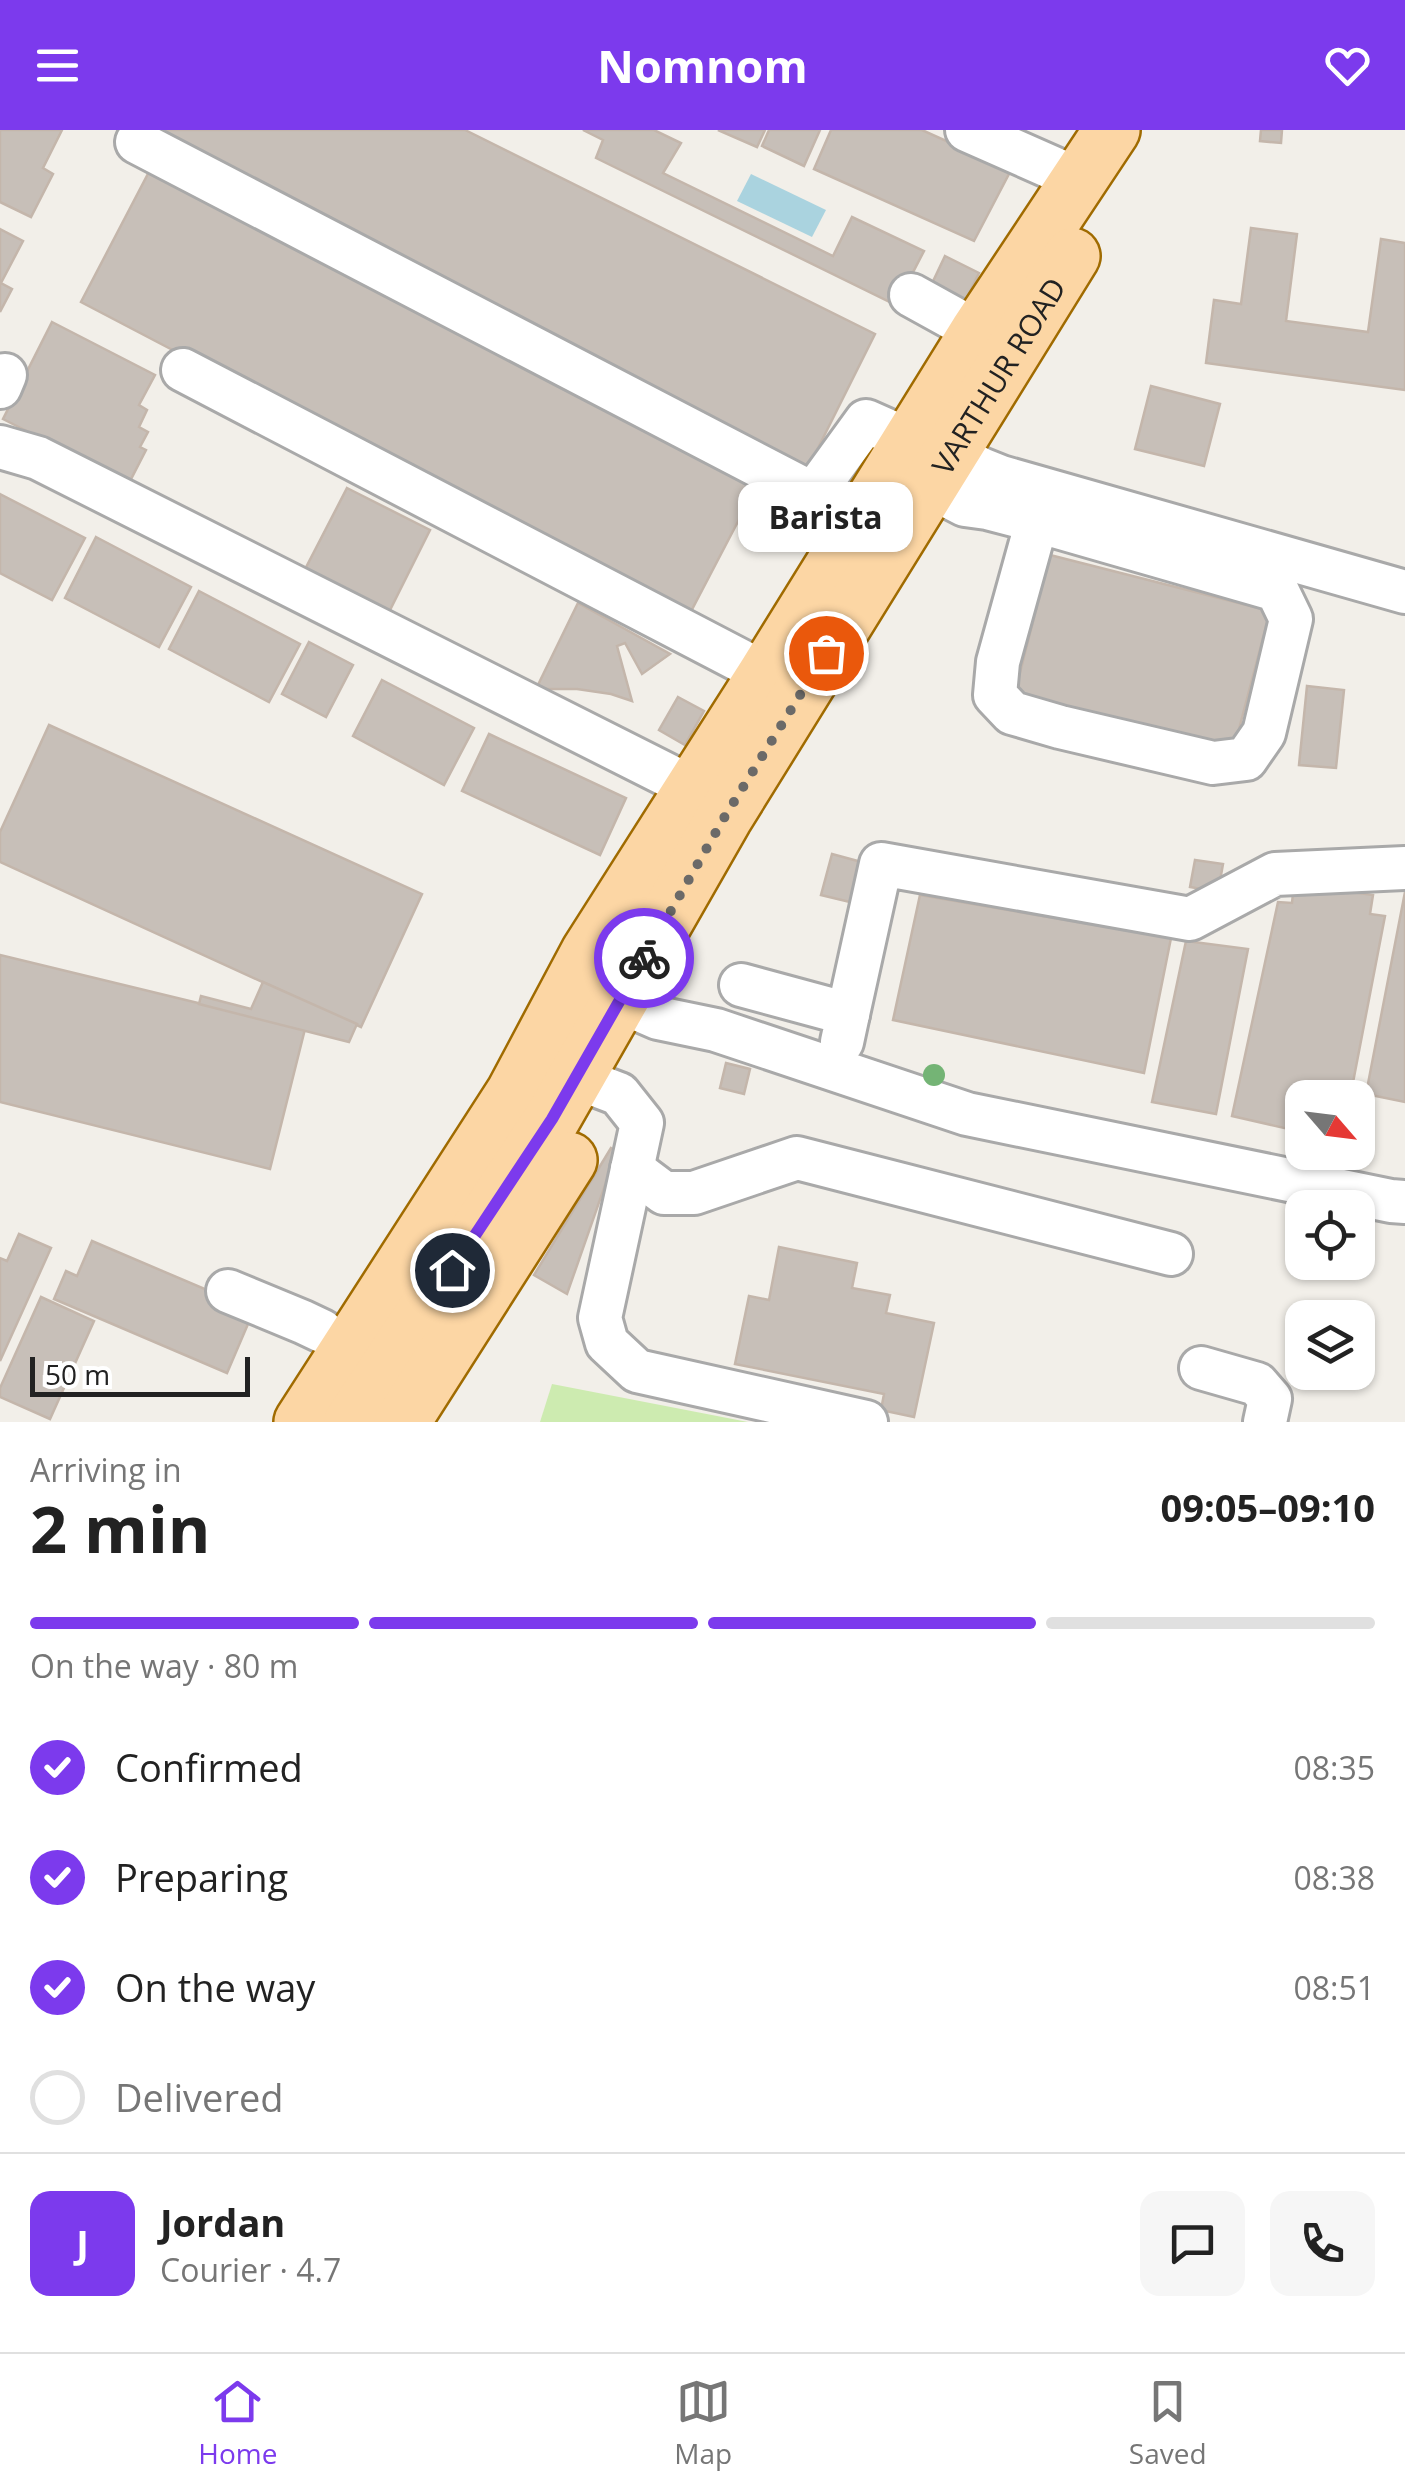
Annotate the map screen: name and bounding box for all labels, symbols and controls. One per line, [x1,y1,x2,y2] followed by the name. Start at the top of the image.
[597,35,808,96] text: Nomnom
[30,38,85,93] icon: menu
[1320,38,1375,93] icon: heart
[921,269,1075,482] street label: VARTHUR ROAD
[738,483,914,553] callout: Barista
[768,495,883,538] text: Barista
[784,611,869,696] pin
[799,626,854,681] icon: bag
[594,908,694,1008] courier
[617,931,672,986] icon: bike
[1285,1080,1375,1170] north arrow
[1285,1080,1375,1390] map controls
[1285,1190,1375,1280] button: locate
[410,1228,495,1313] pin
[425,1243,480,1298] icon: home
[1285,1300,1375,1390] button: layers
[30,1352,250,1396] scale bar
[45,1355,110,1393] text: 50 m
[30,1448,182,1491] text: Arriving in
[1161,1481,1375,1533] text: 09:05–09:10
[30,1484,210,1572] text: 2 min
[30,1644,298,1687] text: On the way · 80 m
[30,1740,85,1795] icon: check
[115,1741,303,1793] text: Confirmed
[1293,1746,1375,1789] text: 08:35
[30,1850,85,1905] icon: check
[115,1851,288,1903] text: Preparing
[1293,1856,1375,1899] text: 08:38
[30,1960,85,2015] icon: check
[115,1961,315,2013] text: On the way
[1293,1966,1375,2009] text: 08:51
[115,2071,284,2123] text: Delivered
[1140,2191,1245,2296] button: chat
[1270,2191,1375,2296] button: phone
[160,2196,285,2248] text: Jordan
[76,2217,89,2269] text: J
[160,2248,341,2291] text: Courier · 4.7
[198,2374,278,2472] tab: Home
[674,2374,732,2472] tab: Map
[1129,2374,1207,2472] tab: Saved

